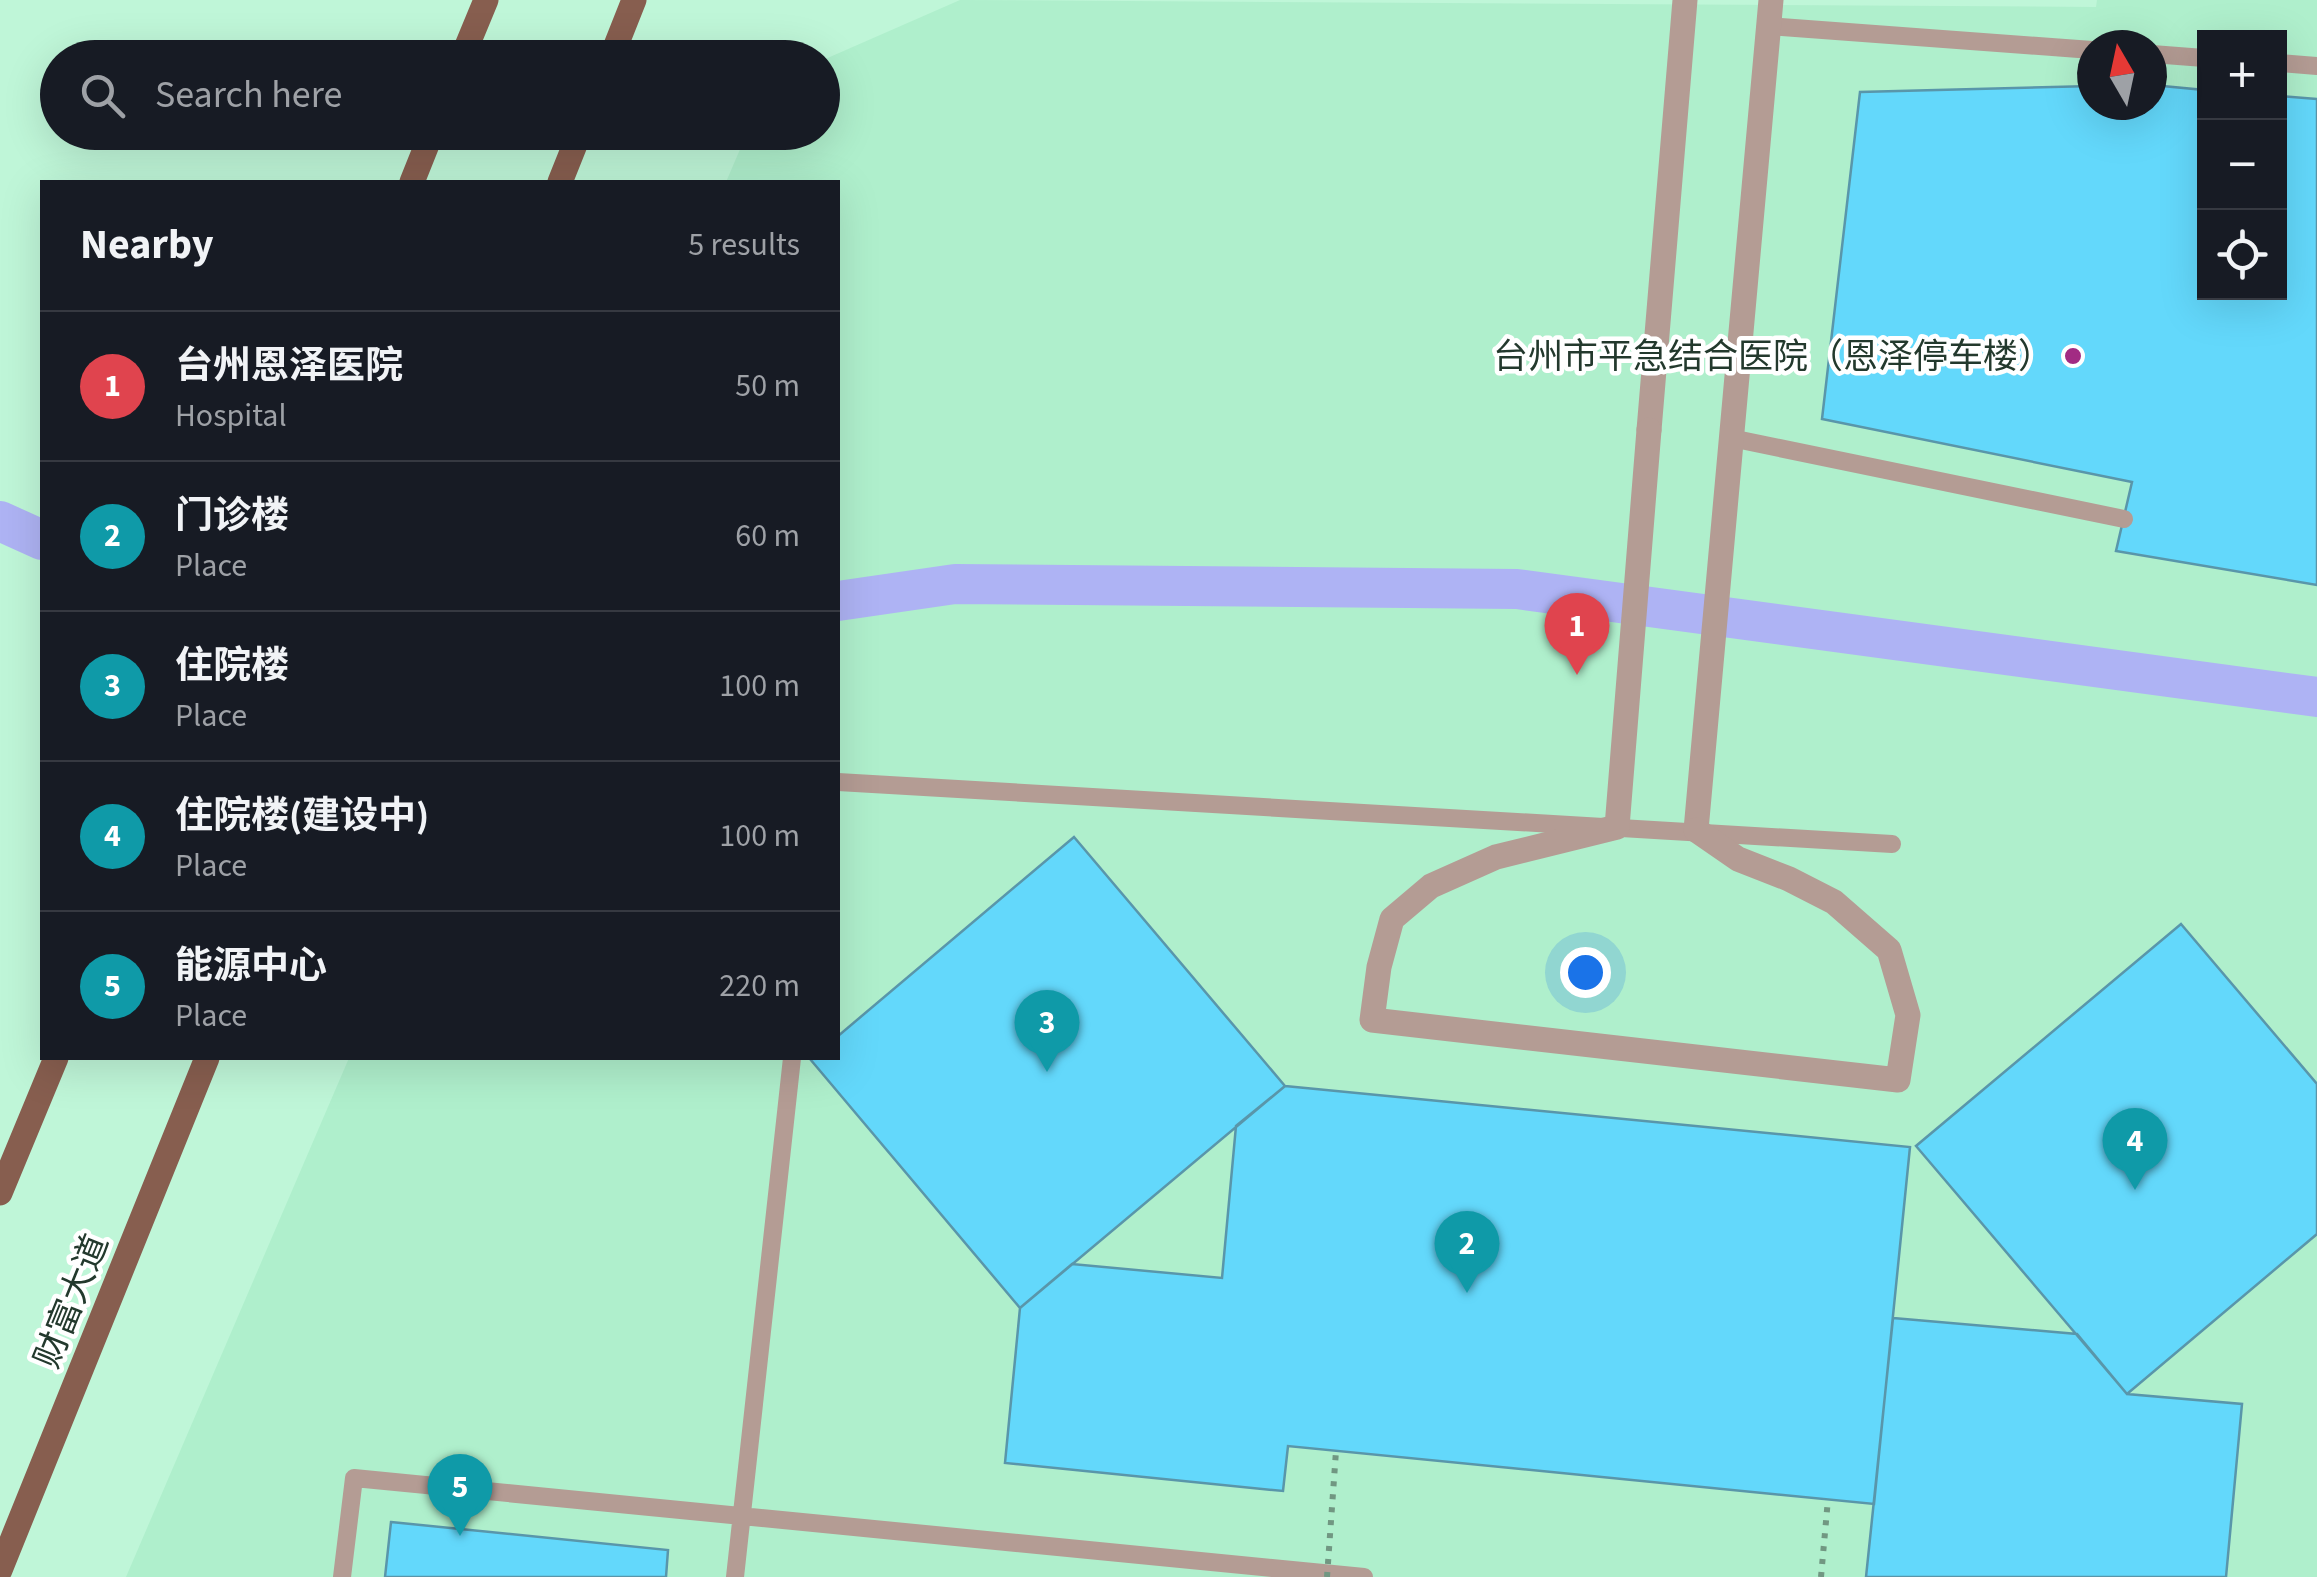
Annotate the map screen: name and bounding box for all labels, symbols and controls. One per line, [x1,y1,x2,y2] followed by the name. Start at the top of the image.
[2077,30,2167,120] north arrow
[2197,30,2287,300] map controls
[2197,30,2287,120] button: +
[40,40,840,150] search box
[75,68,130,123] icon: search
[155,68,342,122] text: Search here
[2197,120,2287,210] button: −
[2197,210,2287,300] button: locate
[80,215,214,275] text: Nearby
[688,222,800,268] text: 5 results
[1493,332,2053,382] place label: 台州市平急结合医院（恩泽停车楼）
[175,339,403,393] text: 台州恩泽医院
[2062,345,2084,367] marker: 台州市平急结合医院（恩泽停车楼）
[104,363,121,409] text: 1
[735,363,800,409] text: 50 m
[175,393,287,439] text: Hospital
[175,489,289,543] text: 门诊楼
[104,513,121,559] text: 2
[735,513,800,559] text: 60 m
[175,543,247,589] text: Place
[1544,592,1610,675] pin: 1
[175,639,289,693] text: 住院楼
[104,663,121,709] text: 3
[719,663,800,709] text: 100 m
[175,693,247,739] text: Place
[175,789,429,843] text: 住院楼(建设中)
[104,813,121,859] text: 4
[719,813,800,859] text: 100 m
[175,843,247,889] text: Place
[175,939,327,993] text: 能源中心
[1560,947,1611,998] your location
[104,963,121,1009] text: 5
[719,963,800,1009] text: 220 m
[1014,990,1080,1072] pin: 3
[175,993,247,1039] text: Place
[2102,1108,2168,1190] pin: 4
[1434,1210,1500,1293] pin: 2
[23,1227,121,1376] street label: 财富大道
[428,1454,492,1536] pin: 5

